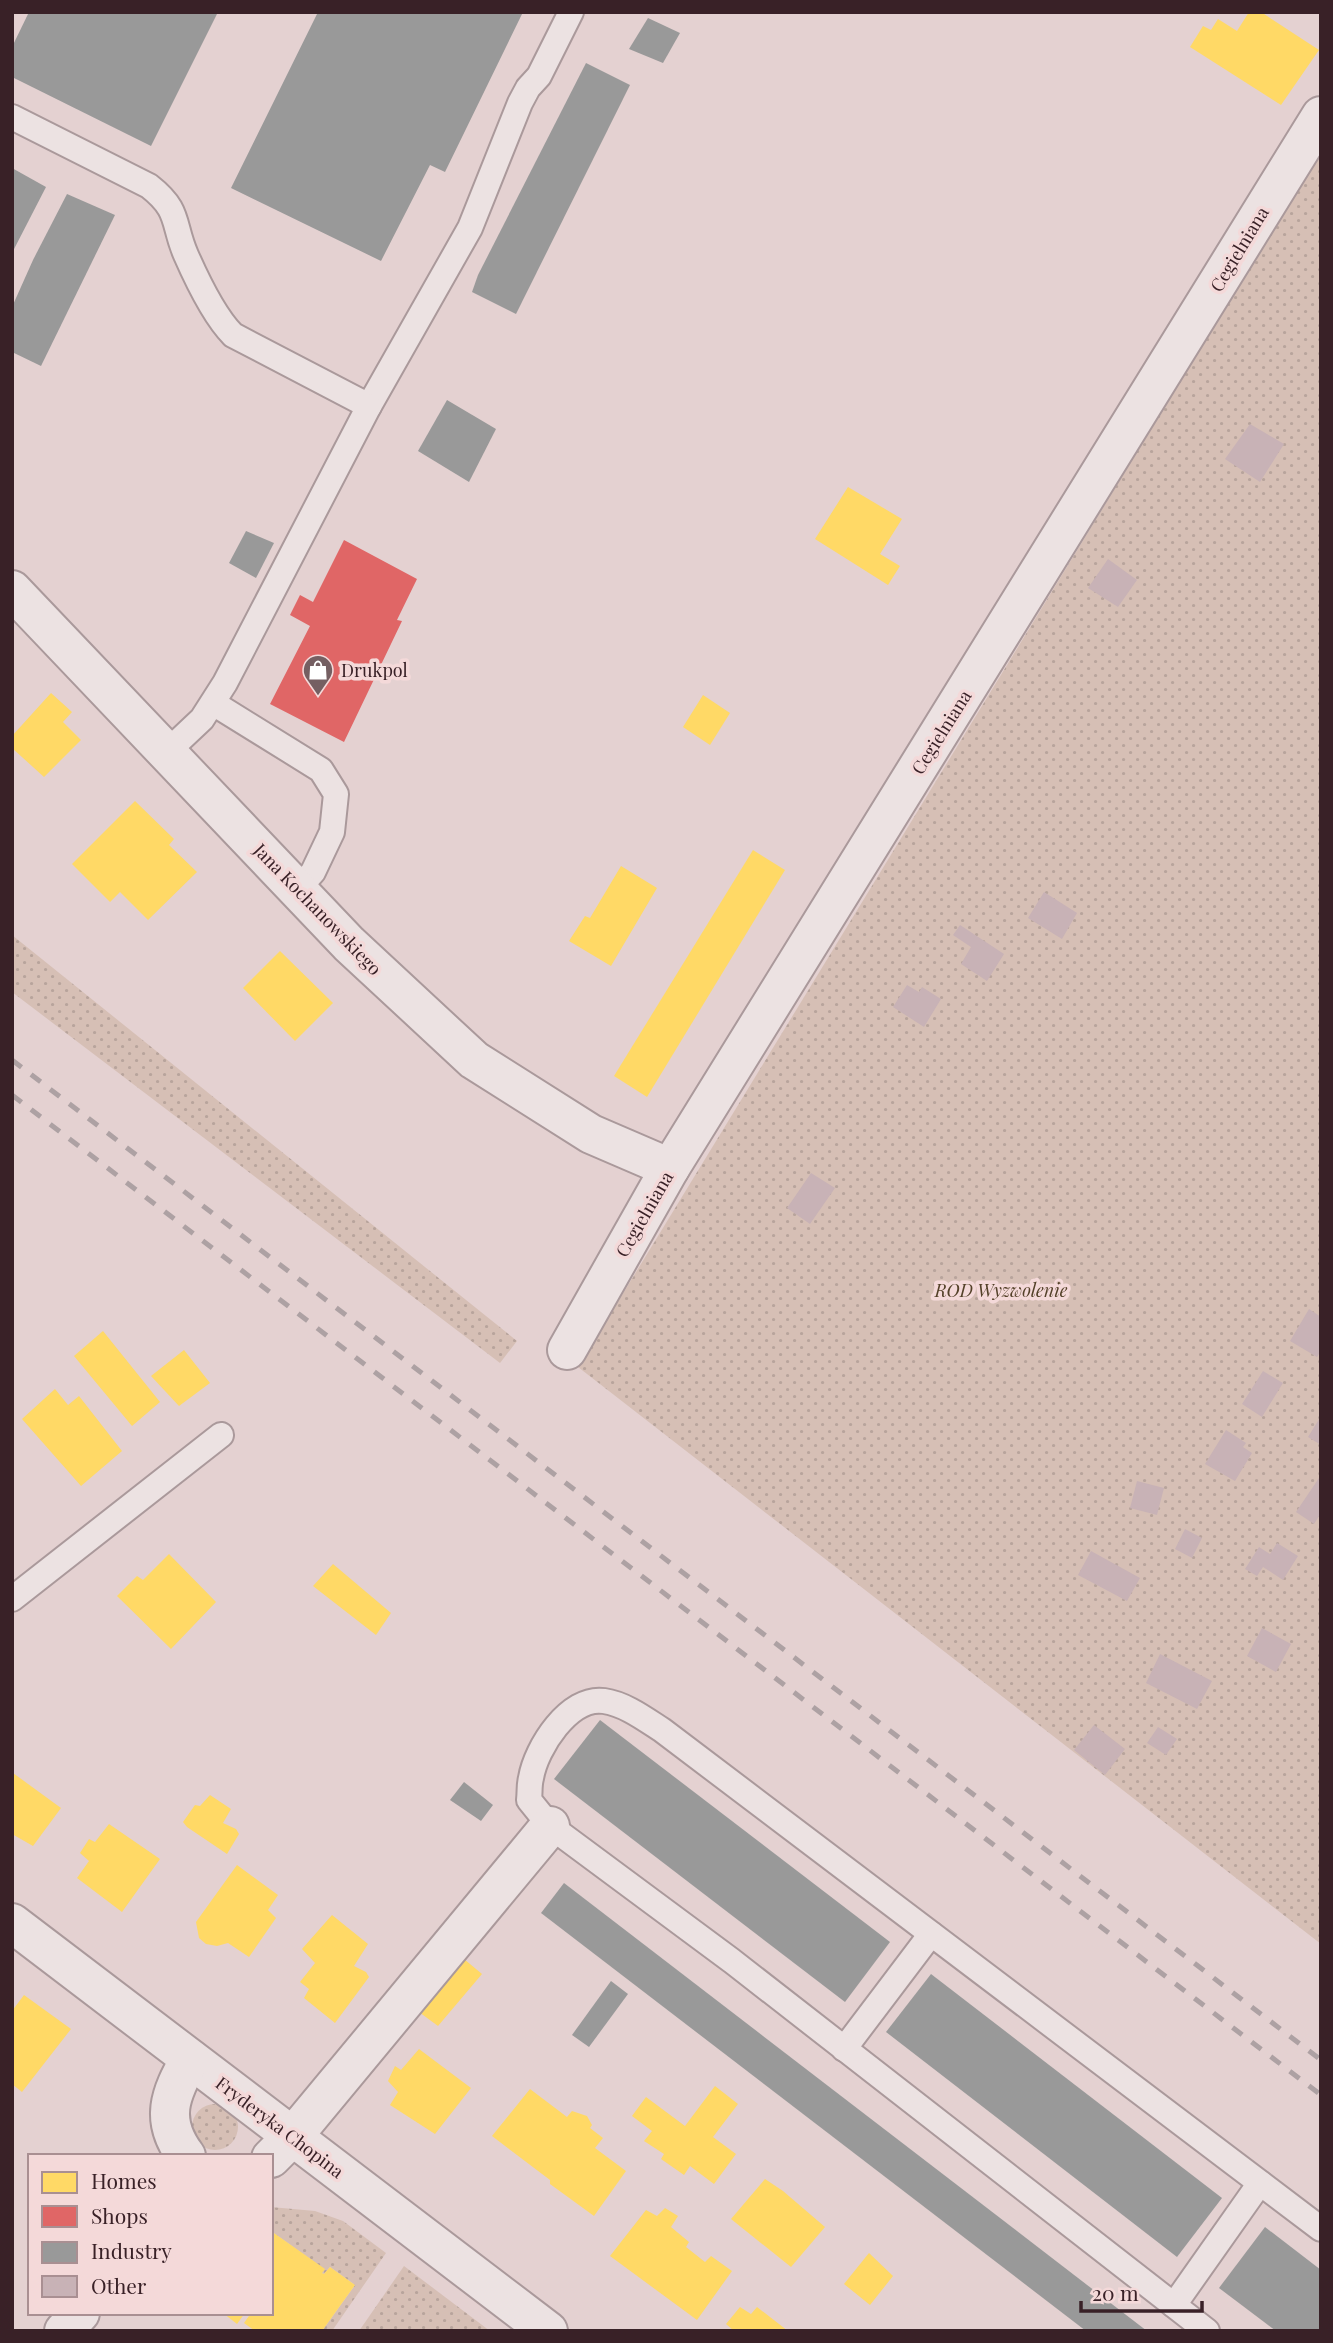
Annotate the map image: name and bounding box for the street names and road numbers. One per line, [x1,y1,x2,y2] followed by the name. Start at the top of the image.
[1204,202,1274,296] street label: Cegielniana
[906,685,976,779] street label: Cegielniana
[248,837,387,980] street label: Jana Kochanowskiego
[610,1167,678,1261] street label: Cegielniana
[211,2071,349,2183] street label: Fryderyka Chopina

